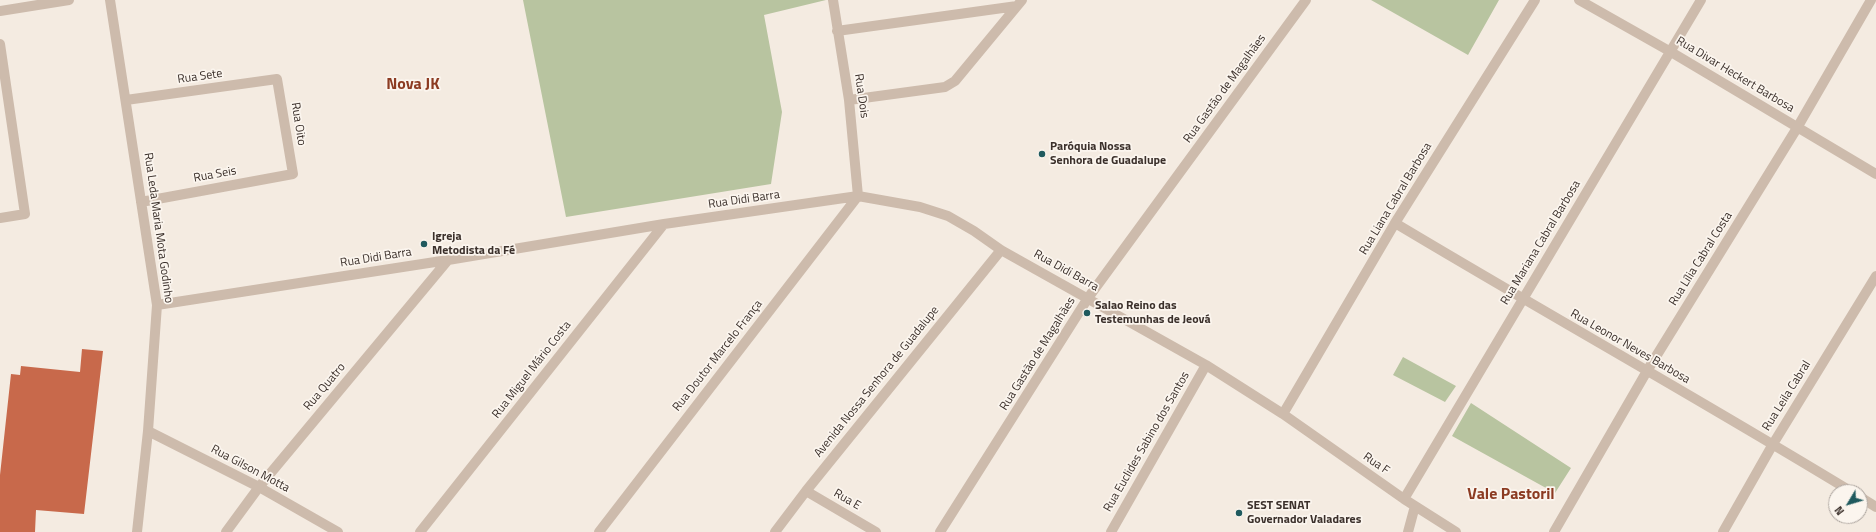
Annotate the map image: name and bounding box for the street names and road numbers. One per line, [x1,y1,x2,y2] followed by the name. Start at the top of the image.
[1181,32,1269,146] street label: Rua Gastão de Magalhães
[1673,34,1797,116] street label: Rua Divar Heckert Barbosa
[177,67,223,87] street label: Rua Sete
[851,73,871,119] street label: Rua Dois
[287,101,309,147] street label: Rua Oito
[1357,140,1435,258] street label: Rua Liana Cabral Barbosa
[140,152,176,304] street label: Rua Leda Maria Mota Godinho
[193,164,237,186] street label: Rua Seis
[1498,178,1584,308] street label: Rua Mariana Cabral Barbosa
[707,188,781,212] street label: Rua Didi Barra
[1666,209,1736,309] street label: Rua Lília Cabral Costa
[339,245,413,271] street label: Rua Didi Barra
[1031,247,1101,295] street label: Rua Didi Barra
[997,295,1079,413] street label: Rua Gastão de Magalhães
[670,298,766,414] street label: Rua Doutor Marcelo França
[812,304,942,460] street label: Avenida Nossa Senhora de Guadalupe
[1568,307,1692,387] street label: Rua Leonor Neves Barbosa
[490,318,574,422] street label: Rua Miguel Mário Costa
[1760,358,1814,434] street label: Rua Leila Cabral
[301,360,349,414] street label: Rua Quatro
[1101,369,1193,515] street label: Rua Euclides Sabino dos Santos
[208,442,292,496] street label: Rua Gilson Motta
[1360,450,1392,478] street label: Rua F
[831,487,863,513] street label: Rua E

